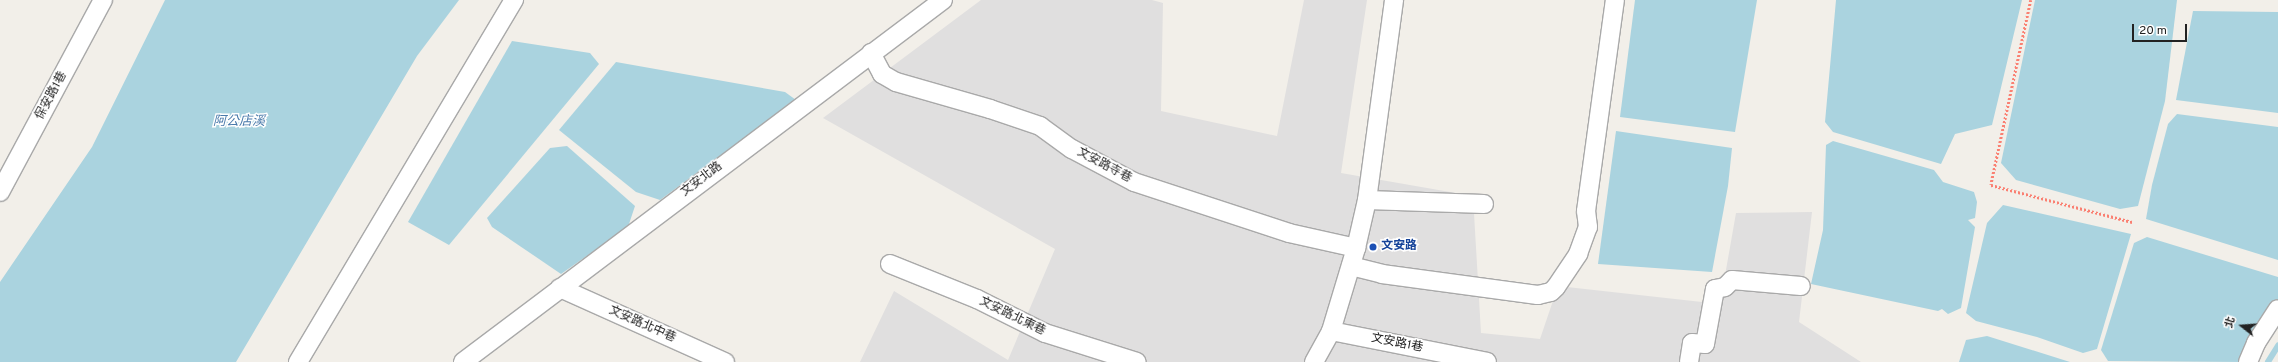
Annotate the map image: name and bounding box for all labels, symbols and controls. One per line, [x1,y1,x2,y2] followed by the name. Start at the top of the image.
[2134,16,2189,42] scale bar
[2139,23,2167,39] text: 20 m
[33,69,71,123] street label: 保安路1巷
[213,114,265,130] water label: 阿公店溪
[1074,146,1134,186] street label: 文安路寺巷
[678,160,726,200] street label: 文安北路
[1381,240,1417,254] place label: 文安路
[1368,242,1378,252] marker: 文安路
[976,295,1048,339] street label: 文安路北東巷
[606,304,678,346] street label: 文安路北中巷
[2222,306,2262,346] north arrow
[2222,315,2239,330] text: 北
[1370,332,1424,356] street label: 文安路1巷

